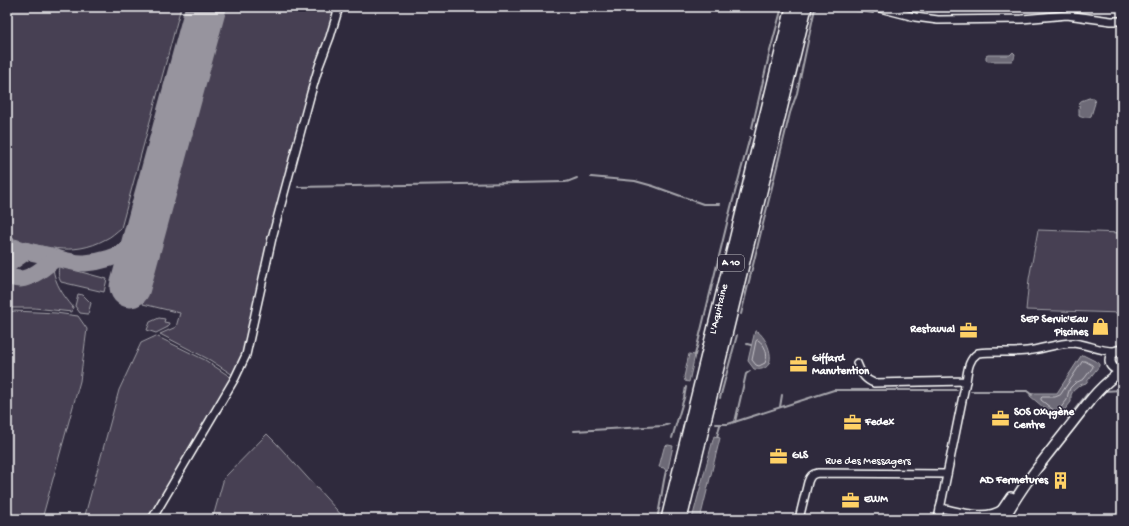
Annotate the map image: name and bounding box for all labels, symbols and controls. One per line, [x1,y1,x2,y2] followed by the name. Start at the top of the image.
[718,255,744,271] road number: A 10
[707,282,731,336] street label: L'Aquitaine
[1021,314,1089,339] place label: SEP Servic'Eau Piscines
[1091,316,1111,336] shop icon: SEP Servic'Eau Piscines
[958,320,978,340] office icon: Restauval
[909,323,956,336] place label: Restauval
[812,352,870,378] place label: Giffard Manutention
[789,355,809,375] office icon: Giffard Manutention
[1013,406,1075,432] place label: SOS Oxygène Centre
[991,409,1011,429] office icon: SOS Oxygène Centre
[842,413,862,433] office icon: Fedex
[864,417,894,429] place label: Fedex
[769,446,789,466] office icon: GLS
[792,450,809,462] place label: GLS
[825,456,912,468] street label: Rue des Messagers
[1051,471,1071,491] building icon: AD Fermetures
[979,474,1049,487] place label: AD Fermetures
[841,490,861,510] office icon: EWM
[863,494,888,506] place label: EWM

